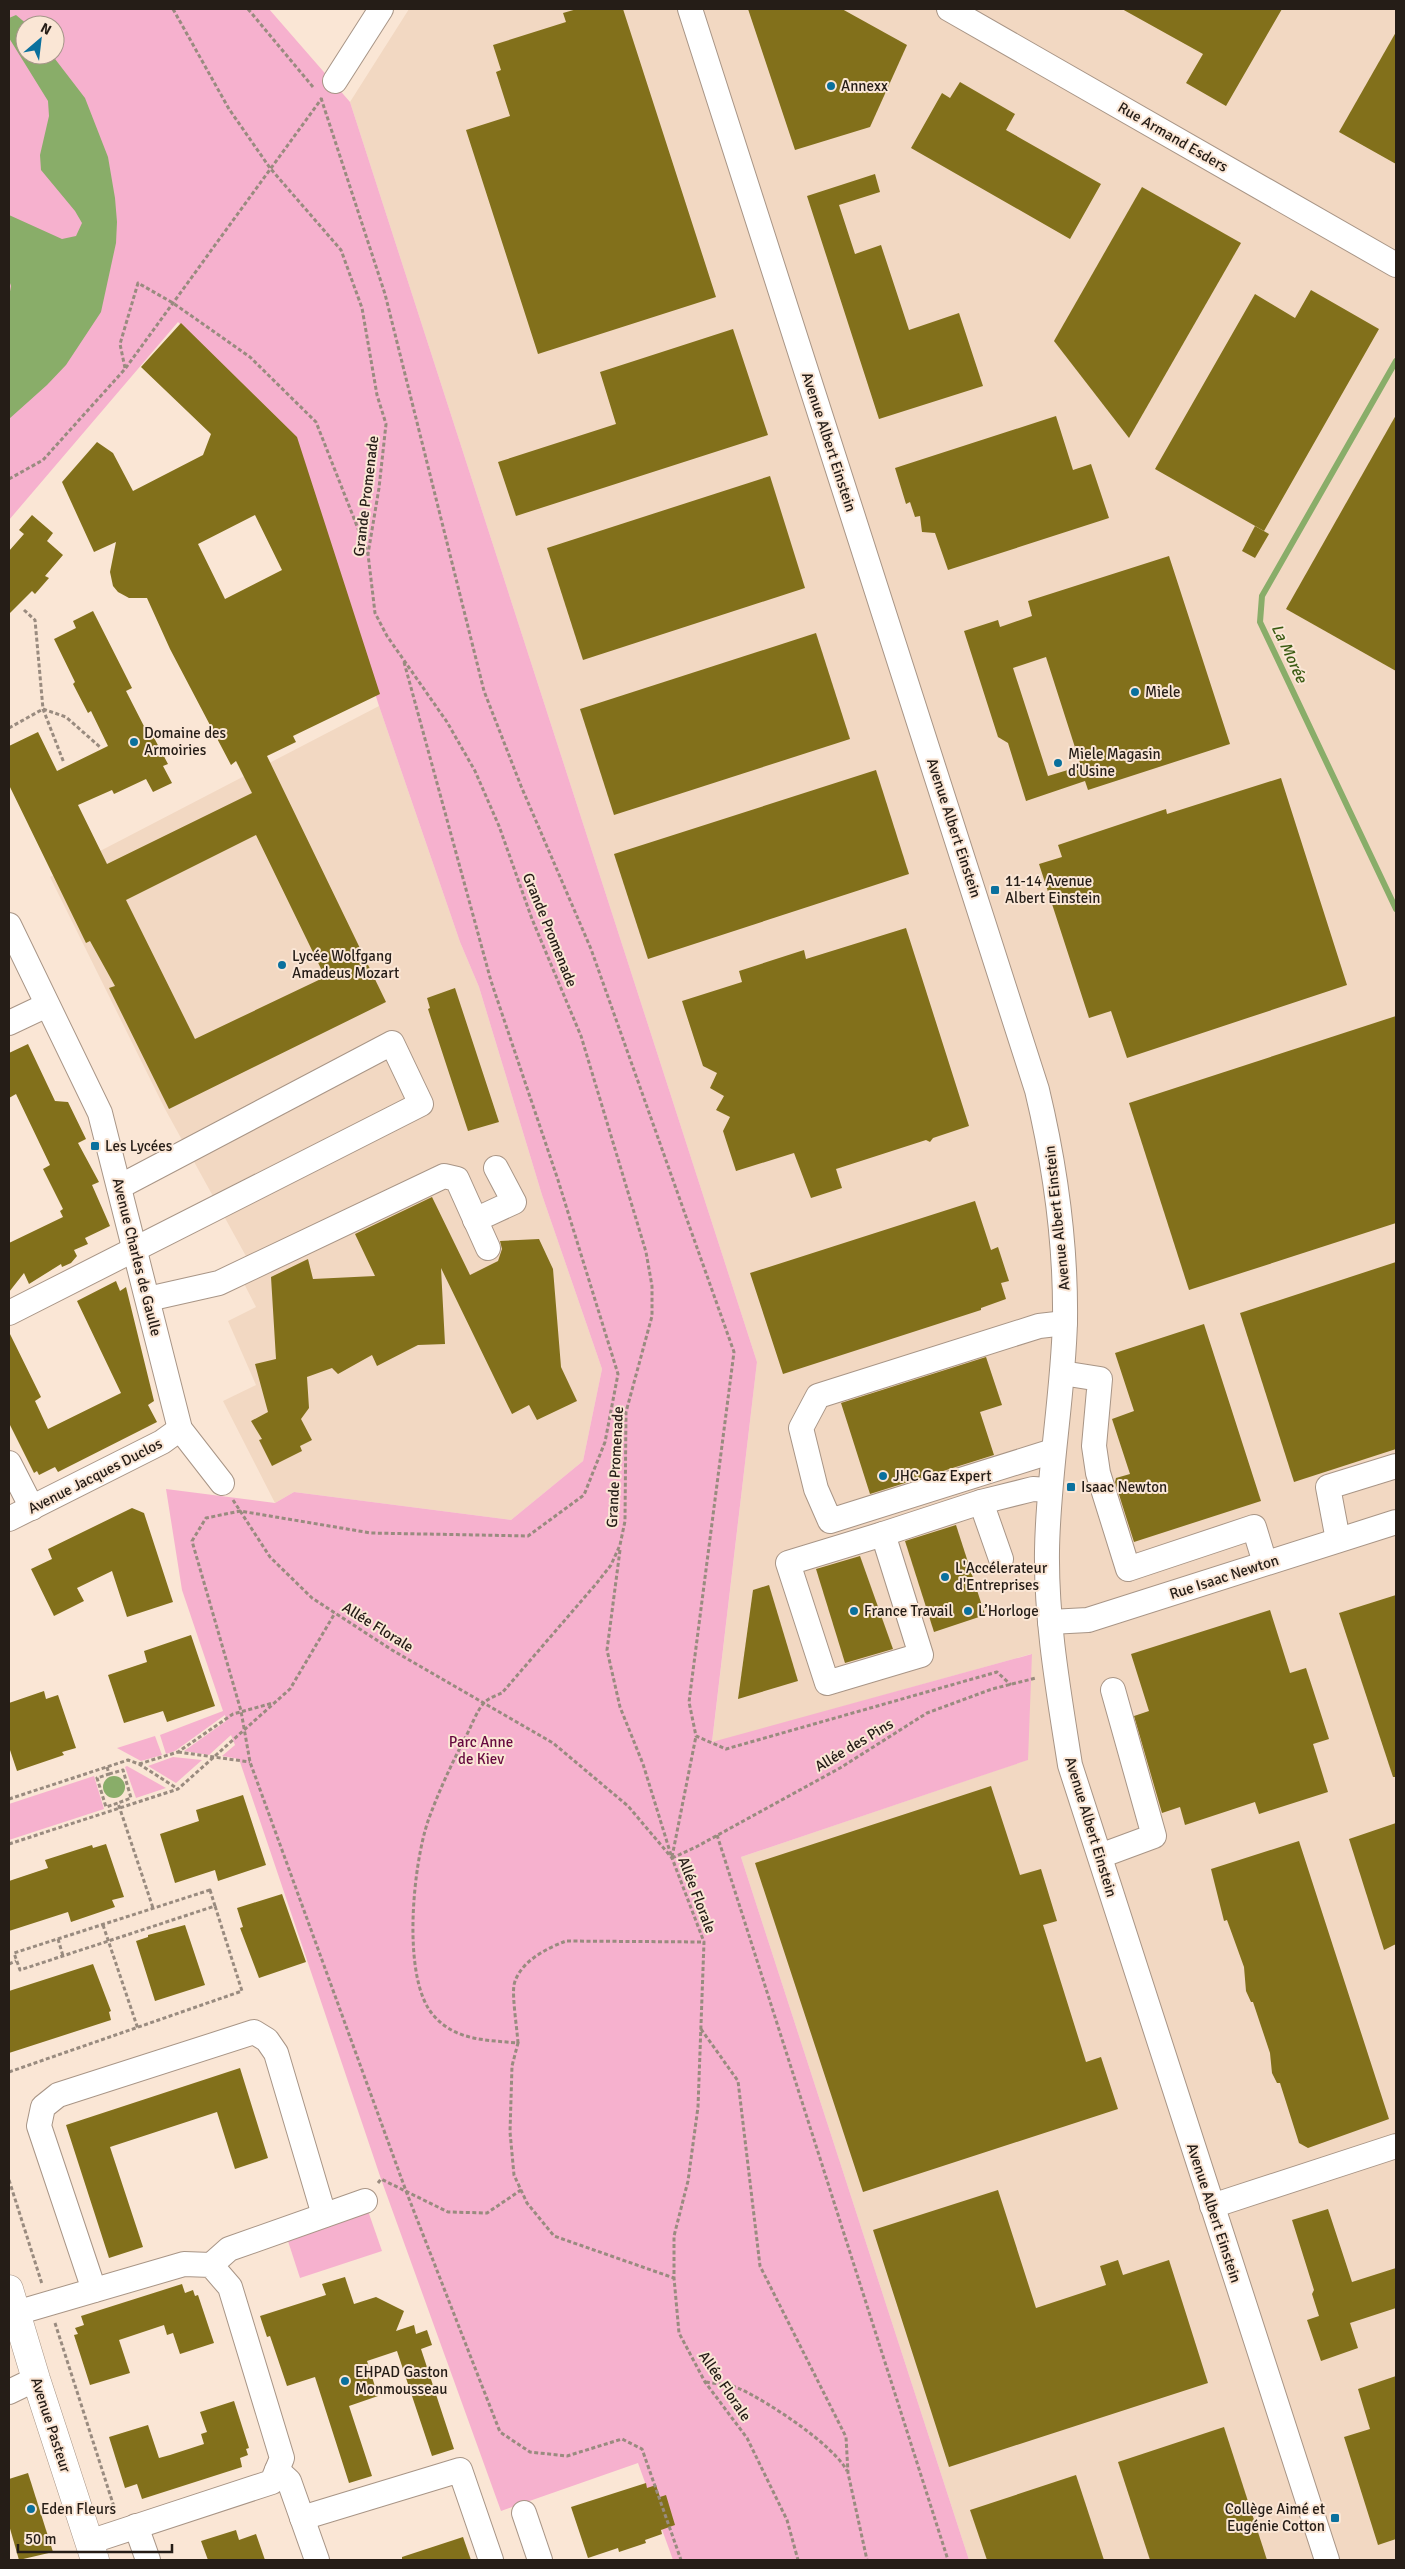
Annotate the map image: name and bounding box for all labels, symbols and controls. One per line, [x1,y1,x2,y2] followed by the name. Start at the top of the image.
[15,15,65,65] north arrow
[38,19,54,39] text: N
[841,77,888,95] place label: Annexx
[825,80,837,92] marker: Annexx
[1115,98,1232,176] street label: Rue Armand Esders
[798,370,860,514] street label: Avenue Albert Einstein
[350,435,382,557] street label: Grande Promenade
[1267,621,1312,687] water label: La Morée
[1145,683,1180,701] place label: Miele
[1129,686,1141,698] marker: Miele
[144,724,227,759] place label: Domaine des Armoiries
[128,736,140,748] marker: Domaine des Armoiries
[1068,745,1161,780] place label: Miele Magasin d'Usine
[923,756,985,900] street label: Avenue Albert Einstein
[1052,757,1064,769] marker: Miele Magasin d'Usine
[519,870,581,990] street label: Grande Promenade
[1005,872,1100,907] place label: 11-14 Avenue Albert Einstein
[989,884,1001,896] marker: 11-14 Avenue Albert Einstein
[292,947,399,982] place label: Lycée Wolfgang Amadeus Mozart
[276,959,288,971] marker: Lycée Wolfgang Amadeus Mozart
[105,1137,173,1155] place label: Les Lycées
[89,1140,101,1152] marker: Les Lycées
[1040,1145,1074,1291] street label: Avenue Albert Einstein
[109,1176,165,1338] street label: Avenue Charles de Gaulle
[603,1406,627,1528] street label: Grande Promenade
[25,1434,166,1518] street label: Avenue Jacques Duclos
[893,1467,991,1485] place label: JHC Gaz Expert
[877,1470,889,1482] marker: JHC Gaz Expert
[1081,1478,1167,1496] place label: Isaac Newton
[1065,1481,1077,1493] marker: Isaac Newton
[1167,1551,1281,1603] street label: Rue Isaac Newton
[955,1559,1048,1594] place label: L'Accélerateur d'Entreprises
[939,1571,951,1583] marker: L'Accélerateur d'Entreprises
[339,1598,417,1656] street label: Allée Florale
[864,1602,953,1620] place label: France Travail
[978,1602,1039,1620] place label: L’Horloge
[848,1605,860,1617] marker: France Travail
[962,1605,974,1617] marker: L’Horloge
[811,1714,897,1776] street label: Allée des Pins
[449,1733,513,1768] park label: Parc Anne de Kiev
[1061,1755,1121,1899] street label: Avenue Albert Einstein
[674,1854,720,1936] street label: Allée Florale
[1183,2141,1245,2285] street label: Avenue Albert Einstein
[695,2348,755,2424] street label: Allée Florale
[355,2363,448,2398] place label: EHPAD Gaston Monmousseau
[27,2375,75,2475] street label: Avenue Pasteur
[339,2375,351,2387] marker: EHPAD Gaston Monmousseau
[41,2500,117,2518] place label: Eden Fleurs
[1225,2500,1325,2535] place label: Collège Aimé et Eugénie Cotton
[25,2503,37,2515] marker: Eden Fleurs
[1329,2512,1341,2524] marker: Collège Aimé et Eugénie Cotton
[18,2522,171,2554] scale bar
[25,2530,56,2548] text: 50 m

